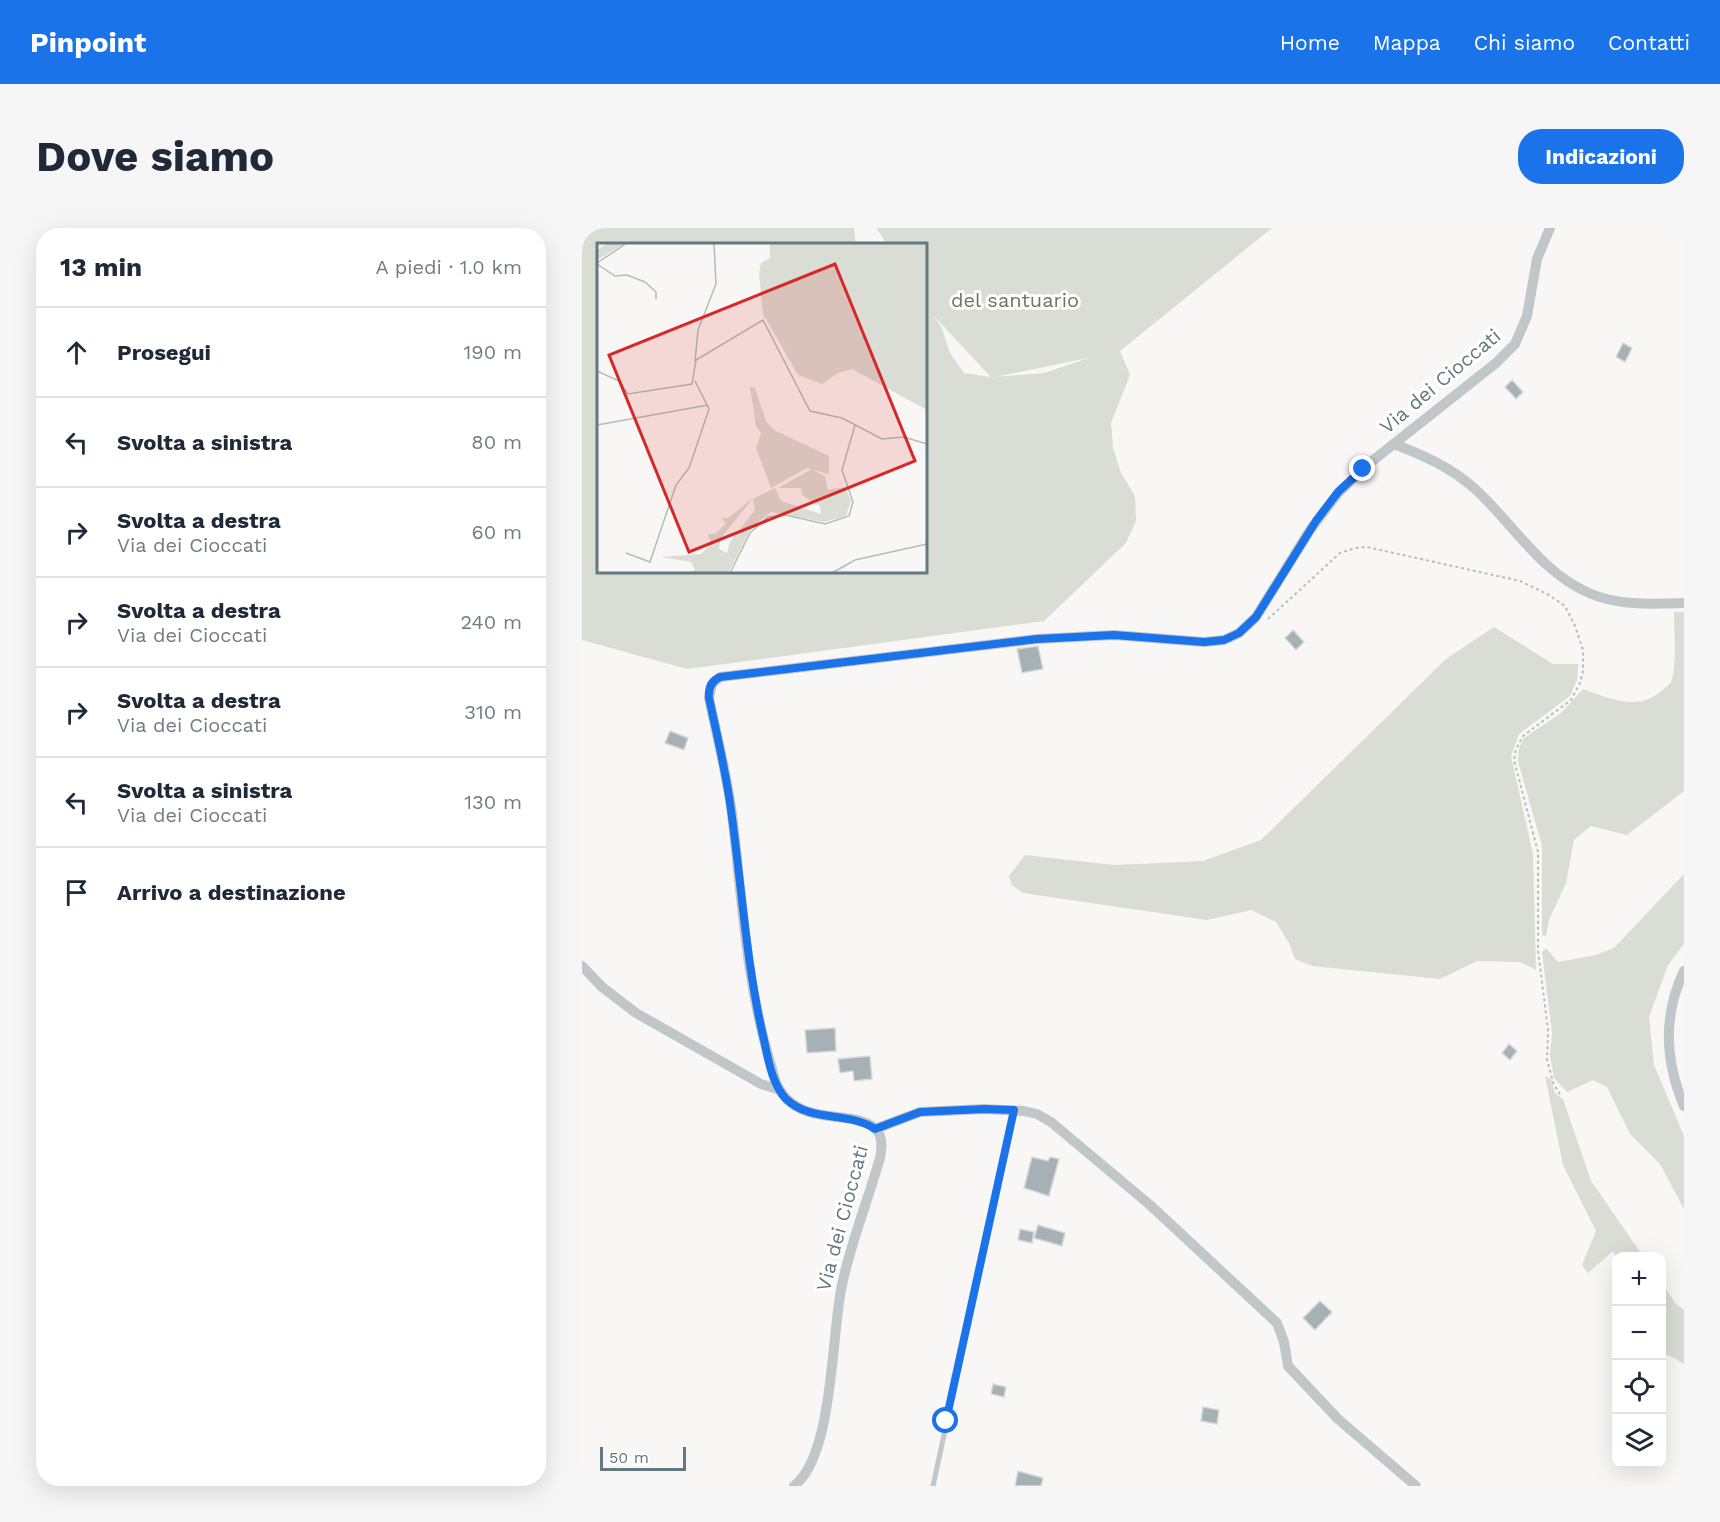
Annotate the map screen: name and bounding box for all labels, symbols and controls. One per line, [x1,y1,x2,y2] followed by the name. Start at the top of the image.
[30,26,146,59] text: Pinpoint
[1280,30,1340,55] text: Home
[1373,30,1441,55] text: Mappa
[1474,30,1575,55] text: Chi siamo
[1608,30,1690,55] text: Contatti
[1518,129,1684,184] button: Indicazioni
[36,132,274,181] text: Dove siamo
[597,243,927,573] inset map
[60,252,142,282] text: 13 min
[375,255,522,279] text: A piedi · 1.0 km
[951,288,1079,312] park label: del santuario
[1375,324,1505,438] street label: Via dei Cioccati
[60,336,93,369] icon: ahead
[117,340,211,365] text: Prosegui
[464,340,522,364] text: 190 m
[60,426,93,459] icon: left
[117,430,292,455] text: Svolta a sinistra
[471,430,522,454] text: 80 m
[1349,455,1375,481] route end
[117,508,281,533] text: Svolta a destra
[60,516,93,549] icon: right
[472,520,522,544] text: 60 m
[117,533,267,557] text: Via dei Cioccati
[117,598,281,623] text: Svolta a destra
[60,606,93,639] icon: right
[460,610,522,634] text: 240 m
[117,623,267,647] text: Via dei Cioccati
[117,688,281,713] text: Svolta a destra
[60,696,93,729] icon: right
[464,700,522,724] text: 310 m
[117,713,267,737] text: Via dei Cioccati
[117,778,292,803] text: Svolta a sinistra
[60,786,93,819] icon: left
[464,790,522,814] text: 130 m
[117,803,267,827] text: Via dei Cioccati
[60,876,93,909] icon: arrive
[117,880,346,905] text: Arrivo a destinazione
[811,1142,873,1294] street label: Via dei Cioccati
[1612,1252,1666,1468] map controls
[1612,1252,1666,1306] button: +
[1612,1306,1666,1360] button: −
[1612,1360,1666,1414] button: locate
[932,1407,958,1433] route start
[1612,1414,1666,1468] button: layers
[600,1444,686,1472] scale bar
[609,1448,649,1467] text: 50 m

